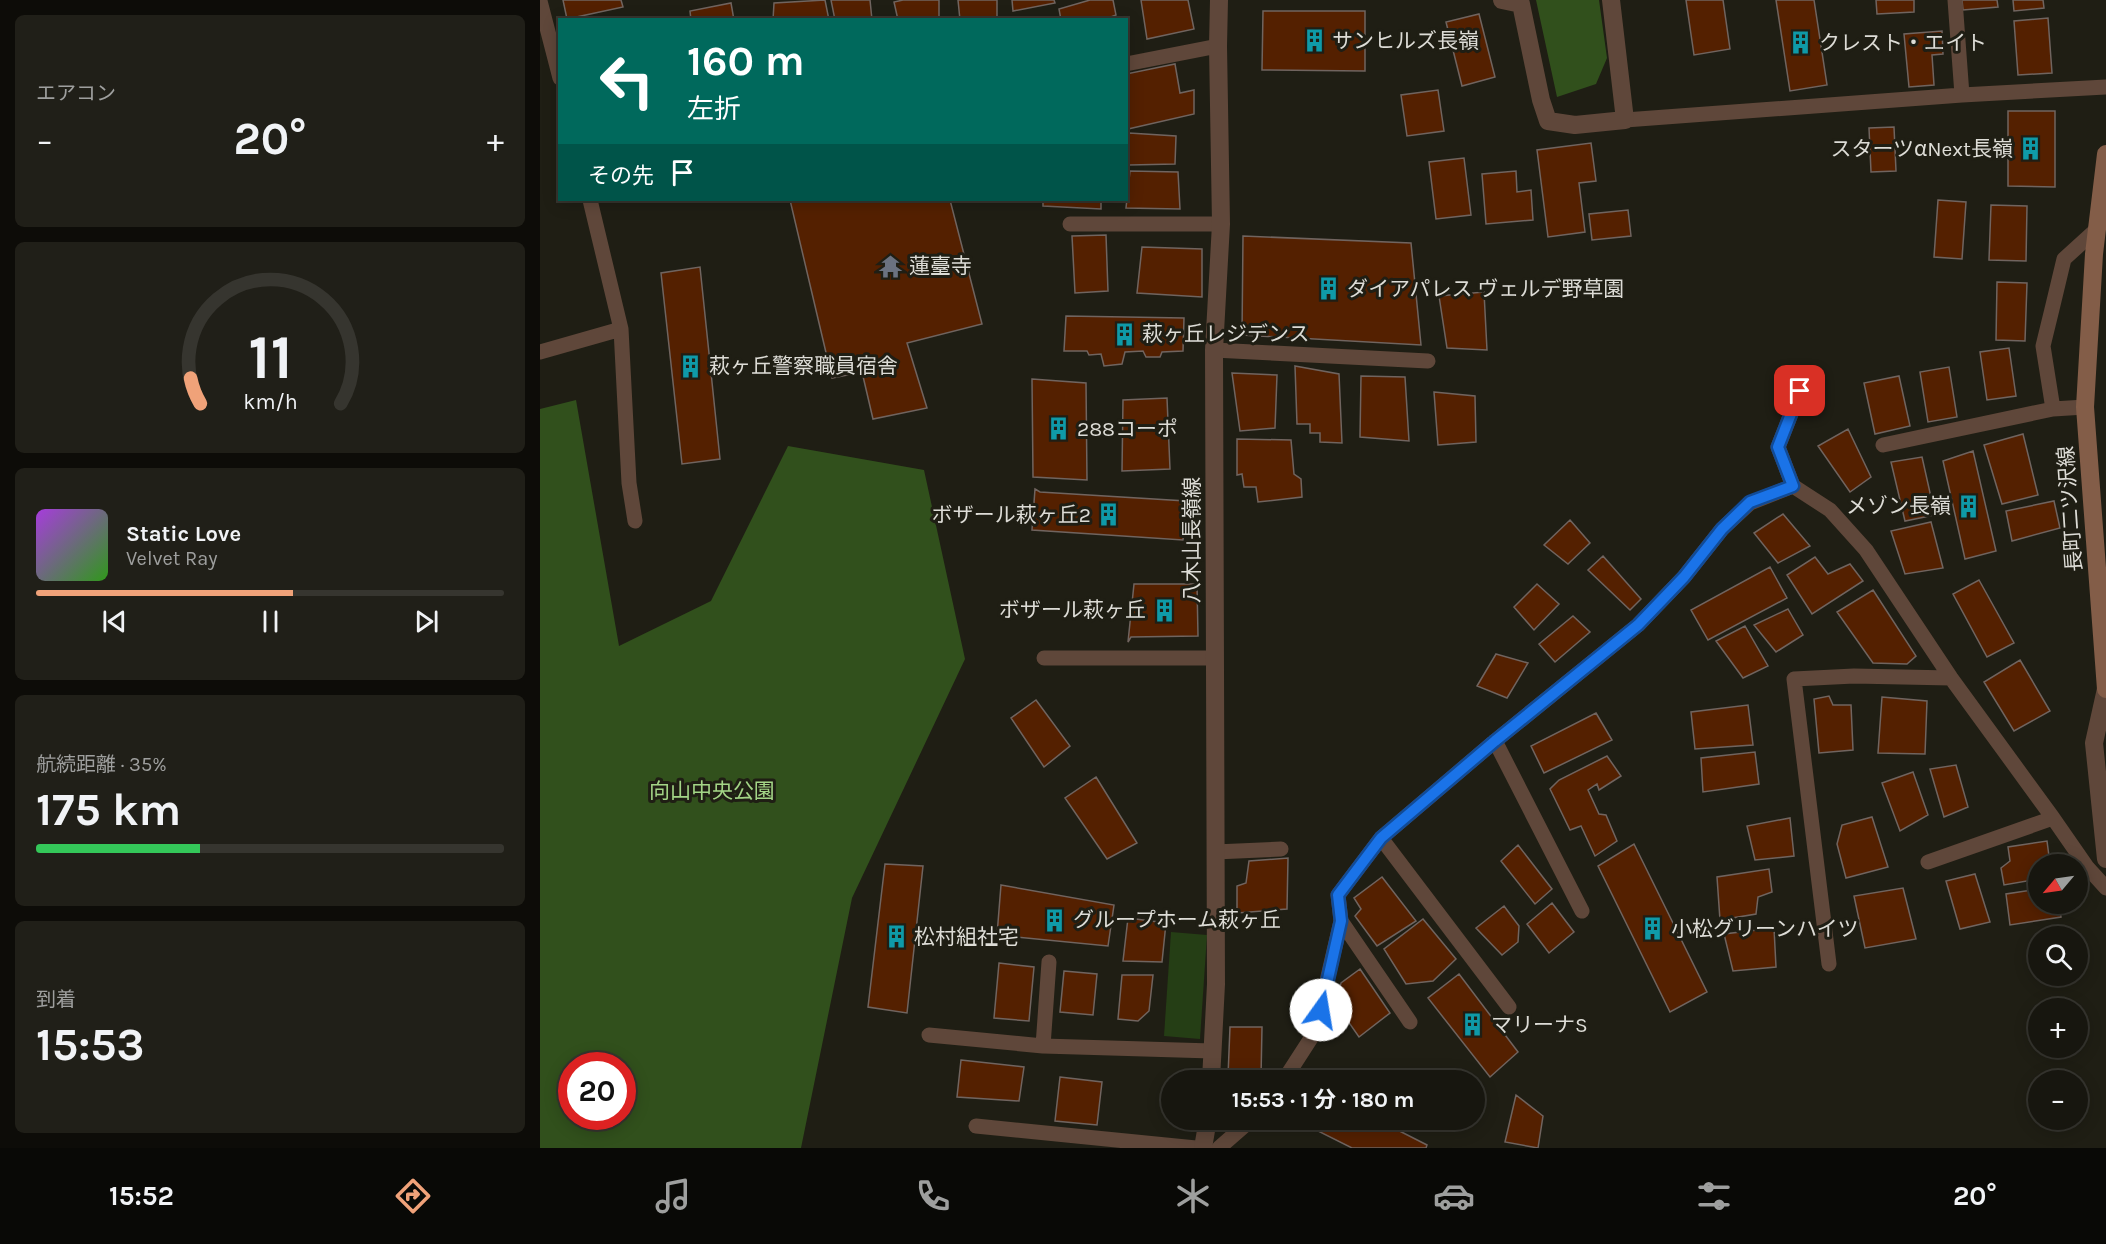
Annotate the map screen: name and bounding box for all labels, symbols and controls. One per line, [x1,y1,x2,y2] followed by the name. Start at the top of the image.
[1301,28,1327,54] building icon: サンヒルズ長嶺
[1332,29,1479,53] place label: サンヒルズ長嶺
[1788,30,1814,56] building icon: クレスト・エイト
[1819,31,1987,55] place label: クレスト・エイト
[687,36,805,86] text: 160 m
[588,42,666,120] icon: left
[36,82,116,105] text: エアコン
[687,93,741,125] text: 左折
[233,113,307,165] text: 20°
[36,121,53,159] text: −
[487,121,504,159] text: +
[2018,136,2044,162] building icon: スターツαNext長嶺
[1831,137,2013,161] place label: スターツαNext長嶺
[666,156,699,189] icon: arrive
[588,163,654,189] text: その先
[878,253,904,279] temple icon: 蓮臺寺
[909,254,972,278] place label: 蓮臺寺
[1316,276,1342,302] building icon: ダイアパレス ヴェルデ野草園
[1347,277,1625,301] place label: ダイアパレス ヴェルデ野草園
[1111,321,1137,347] building icon: 萩ヶ丘レジデンス
[248,322,292,395] text: 11
[1142,322,1310,346] place label: 萩ヶ丘レジデンス
[678,353,704,379] building icon: 萩ヶ丘警察職員宿舎
[709,354,898,378] place label: 萩ヶ丘警察職員宿舎
[1774,365,1825,416] pin
[1783,374,1816,407] icon: arrive
[243,390,297,415] text: km/h
[1046,416,1072,442] building icon: 288コーポ
[1077,417,1178,441] place label: 288コーポ
[2054,445,2086,573] street label: 長町二ツ沢線
[1180,477,1204,603] street label: 八木山長嶺線
[1956,493,1982,519] building icon: メゾン長嶺
[1846,494,1951,518] place label: メゾン長嶺
[1096,502,1122,528] building icon: ボザール萩ヶ丘2
[932,503,1091,527] place label: ボザール萩ヶ丘2
[126,521,241,547] text: Static Love
[126,547,218,570] text: Velvet Ray
[1151,597,1177,623] building icon: ボザール萩ヶ丘
[999,598,1146,622] place label: ボザール萩ヶ丘
[98,605,131,638] icon: previous
[254,605,287,638] icon: pause
[410,605,443,638] icon: next
[36,753,167,776] text: 航続距離 · 35%
[649,779,775,803] park label: 向山中央公園
[36,784,181,836] text: 175 km
[2028,854,2088,914] north arrow
[2028,854,2088,1130] map controls
[1042,907,1068,933] building icon: グループホーム萩ヶ丘
[1073,908,1281,932] place label: グループホーム萩ヶ丘
[1640,916,1666,942] building icon: 小松グリーンハイツ
[1671,917,1859,941] place label: 小松グリーンハイツ
[883,924,909,950] building icon: 松村組社宅
[914,925,1019,949] place label: 松村組社宅
[2028,926,2088,986] button: search
[1289,978,1353,1042] position arrow
[36,988,76,1011] text: 到着
[2028,998,2088,1058] button: +
[1460,1012,1486,1038] building icon: マリーナS
[1491,1013,1588,1037] place label: マリーナS
[36,1019,145,1071] text: 15:53
[558,1052,636,1130] speed limit sign: 20
[2028,1070,2088,1130] button: −
[1232,1087,1414,1113] text: 15:53 · 1 分 · 180 m
[392,1175,434,1217] icon: directions
[652,1175,694,1217] icon: music
[912,1175,954,1217] icon: phone
[1172,1175,1214,1217] icon: climate
[1433,1175,1475,1217] icon: car
[1693,1175,1735,1217] icon: filters
[109,1180,174,1212] text: 15:52
[1953,1180,1997,1212] text: 20°

